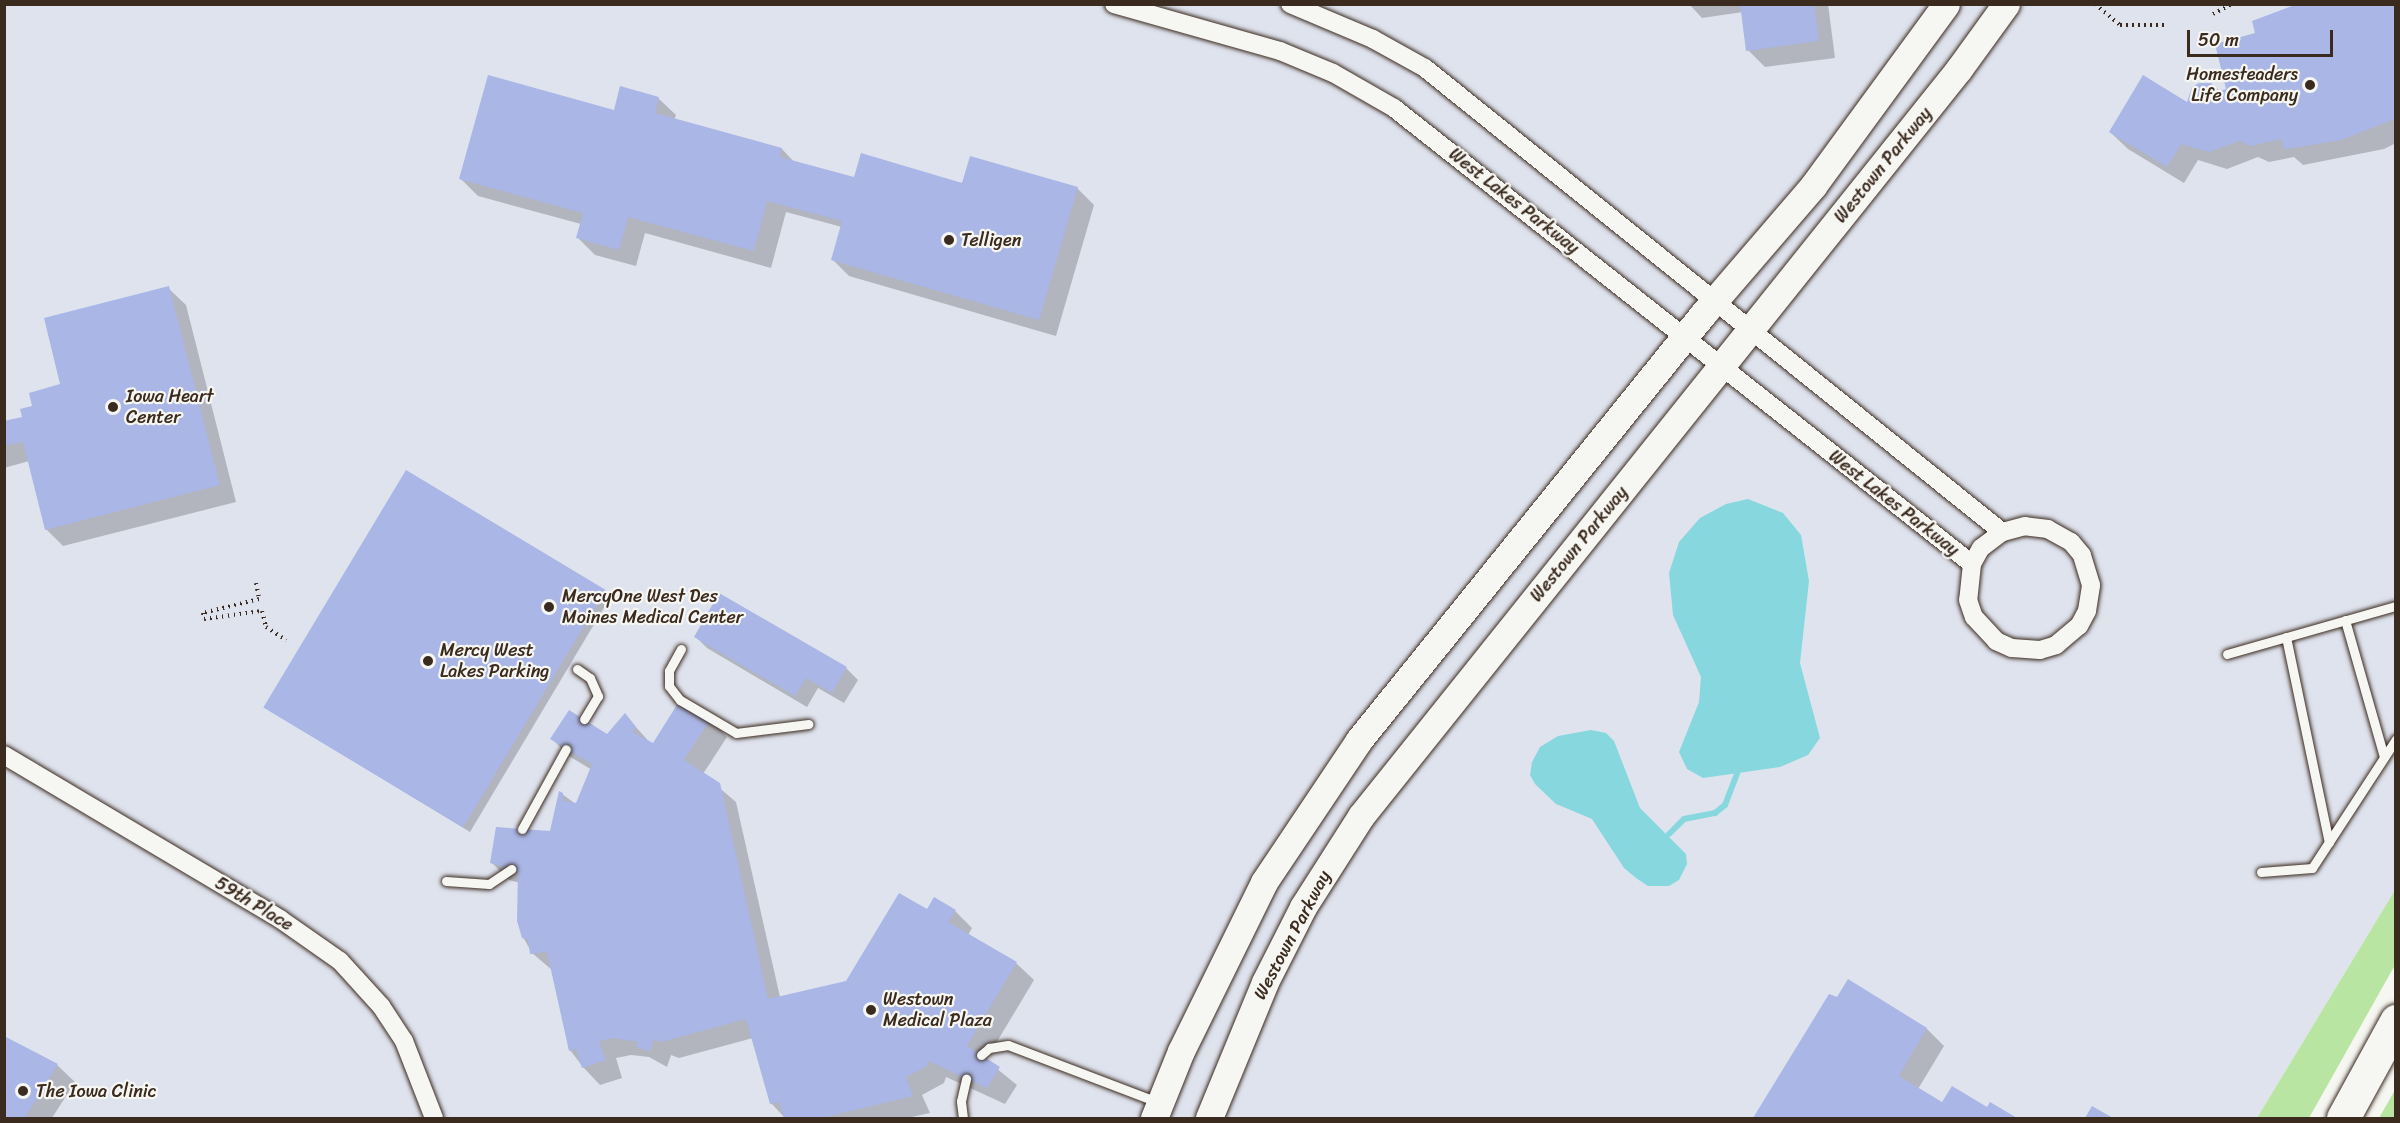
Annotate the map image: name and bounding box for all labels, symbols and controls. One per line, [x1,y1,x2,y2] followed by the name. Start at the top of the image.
[2190,18,2336,56] scale bar
[2198,24,2239,56] text: 50 m
[2186,64,2298,106] place label: Homesteaders Life Company
[2303,78,2317,92] marker: Homesteaders Life Company
[1830,103,1936,227] street label: Westown Parkway
[1444,143,1584,259] street label: West Lakes Parkway
[961,229,1021,251] place label: Telligen
[942,233,956,247] marker: Telligen
[126,386,215,428] place label: Iowa Heart Center
[104,398,122,416] marker: Iowa Heart Center
[1824,445,1964,561] street label: West Lakes Parkway
[1526,482,1632,606] street label: Westown Parkway
[562,586,743,628] place label: MercyOne West Des Moines Medical Center
[540,598,558,616] marker: MercyOne West Des Moines Medical Center
[440,640,550,682] place label: Mercy West Lakes Parking
[421,654,435,668] marker: Mercy West Lakes Parking
[1249,867,1335,1003] street label: Westown Parkway
[211,872,297,936] street label: 59th Place
[883,989,992,1032] place label: Westown Medical Plaza
[864,1003,878,1017] marker: Westown Medical Plaza
[36,1080,157,1102] place label: The Iowa Clinic
[14,1082,32,1100] marker: The Iowa Clinic

